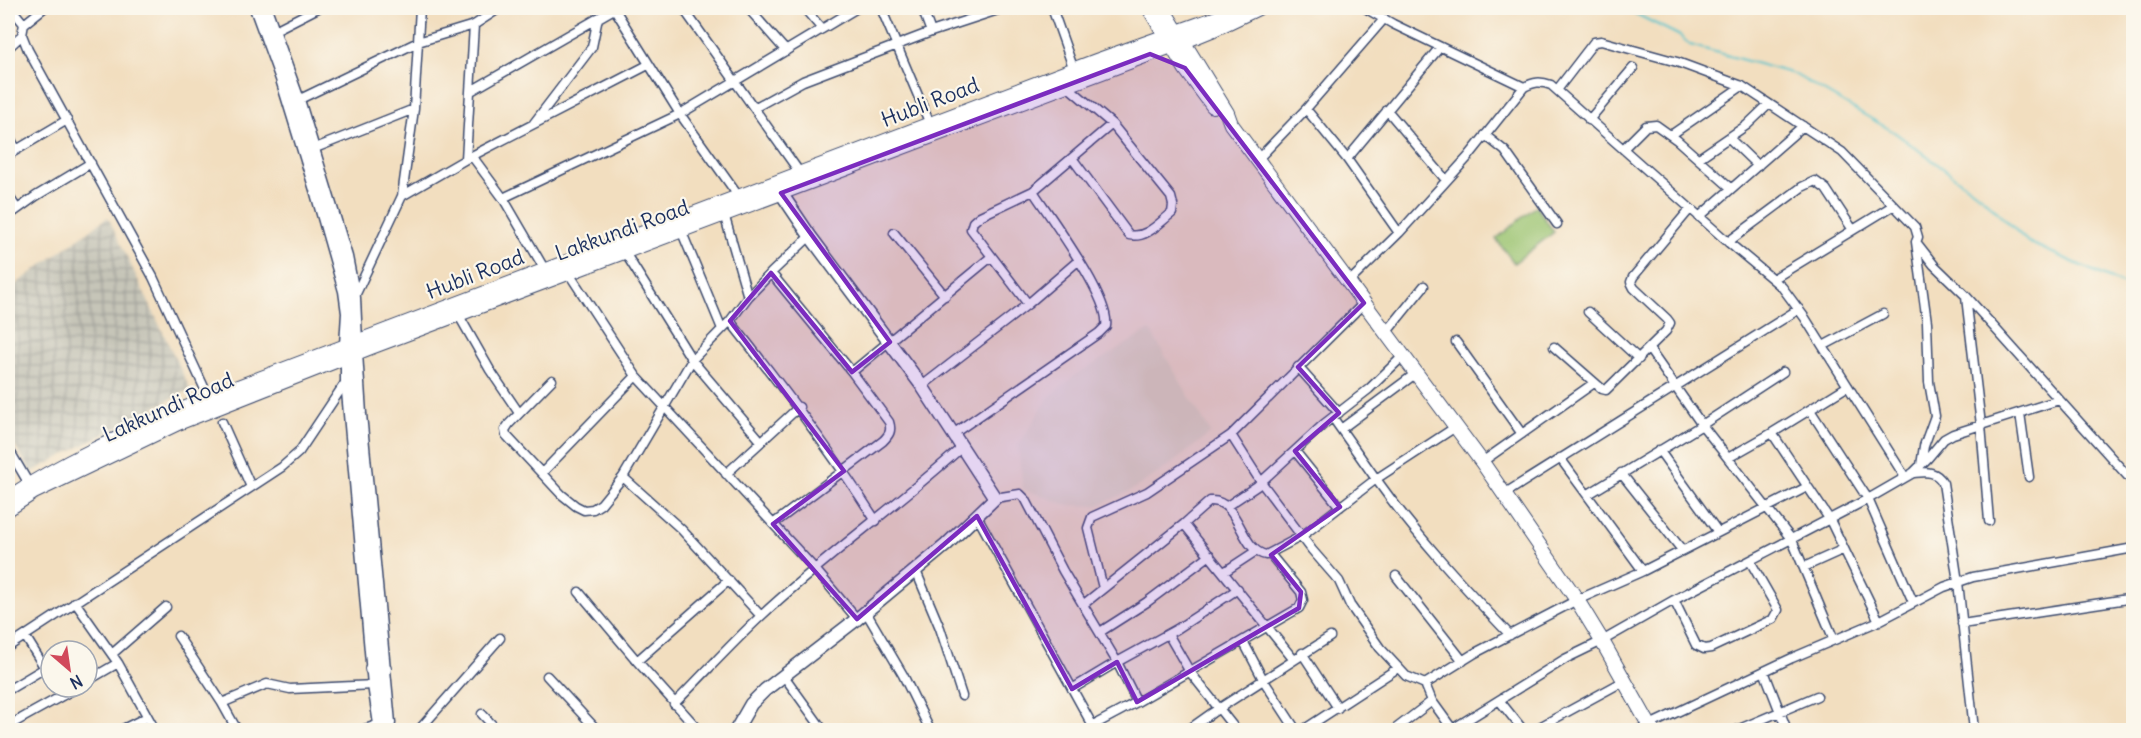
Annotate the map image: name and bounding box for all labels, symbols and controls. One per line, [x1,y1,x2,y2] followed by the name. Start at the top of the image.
[877,71,983,133] street label: Hubli Road
[551,193,693,267] street label: Lakkundi Road
[422,243,528,305] street label: Hubli Road
[98,366,238,448] street label: Lakkundi Road
[39,639,99,699] north arrow
[67,671,86,694] text: N

